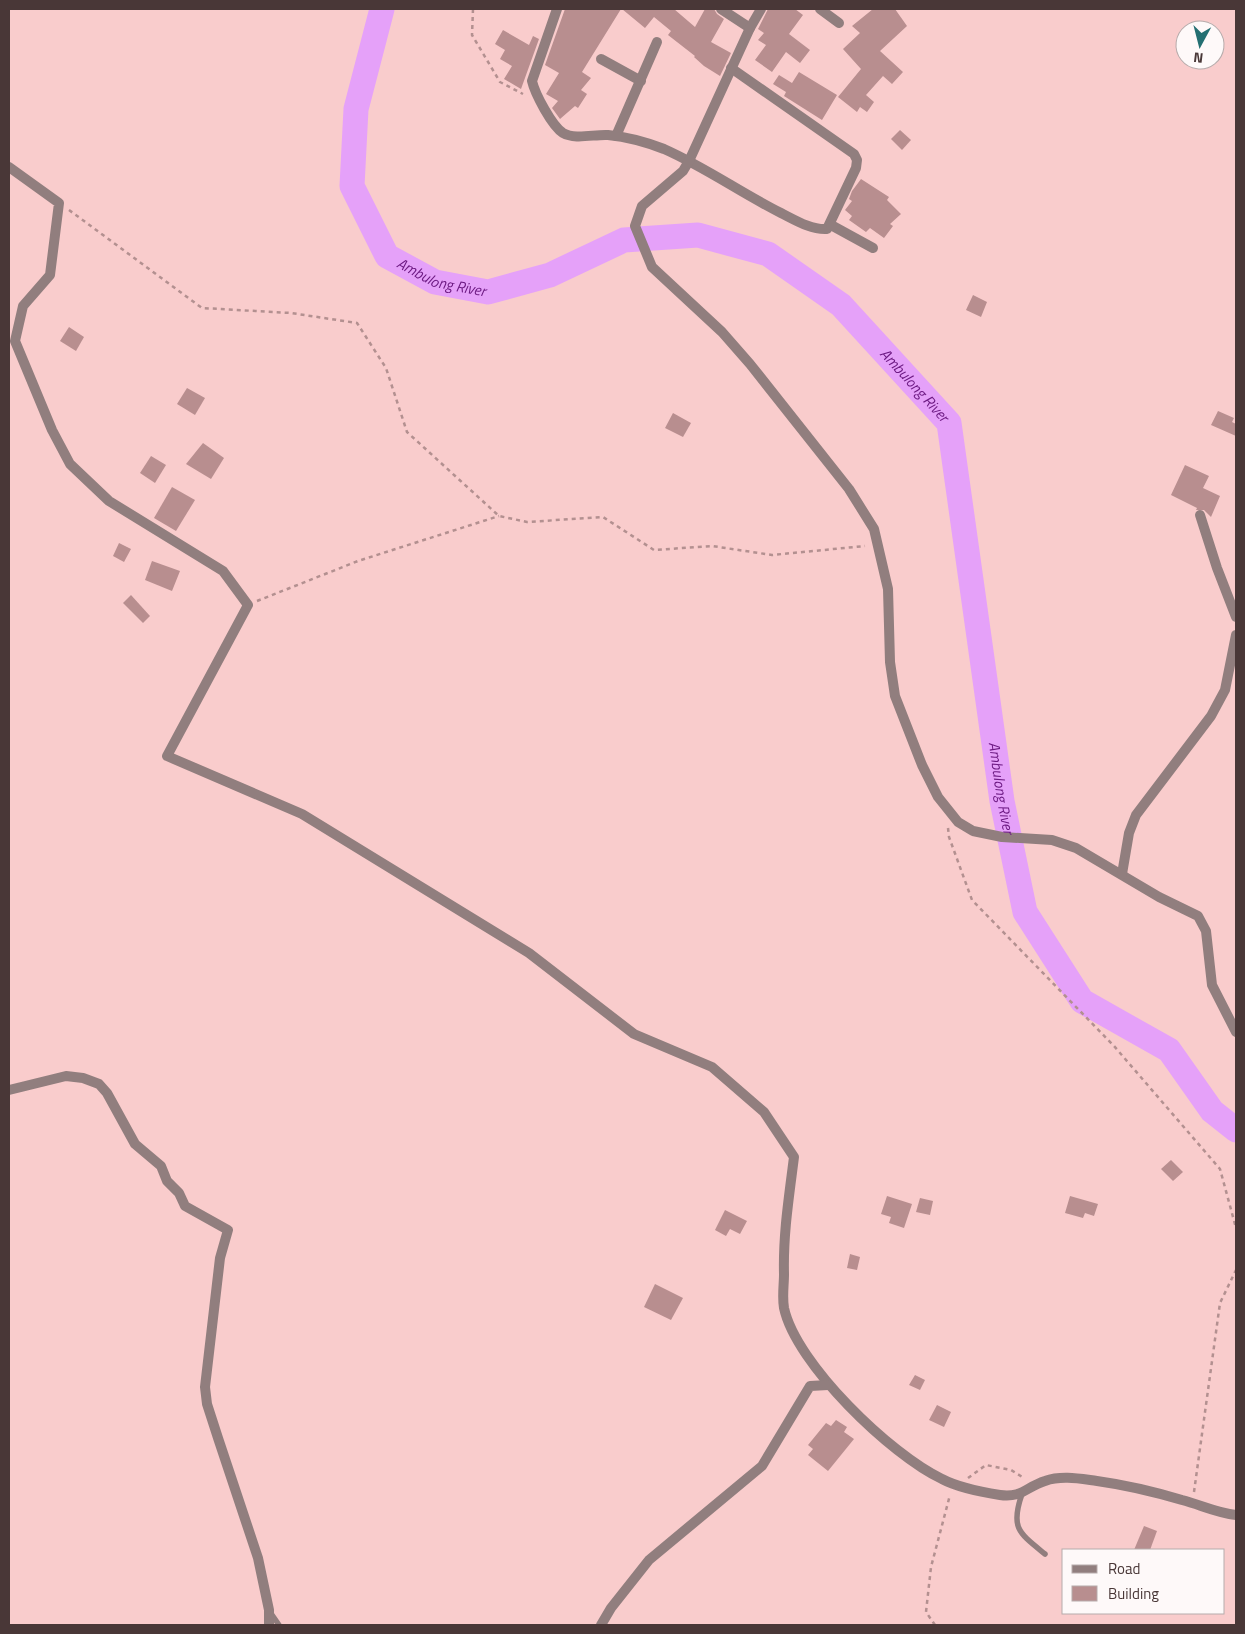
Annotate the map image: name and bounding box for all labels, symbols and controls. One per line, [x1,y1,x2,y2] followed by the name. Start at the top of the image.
[1175,20,1225,70] north arrow
[1192,47,1204,69] text: N
[393,251,490,303] water label: Ambulong River
[875,343,956,429] water label: Ambulong River
[983,740,1021,839] water label: Ambulong River
[1062,1549,1225,1614] legend
[1108,1557,1140,1580] text: Road
[1108,1582,1159,1605] text: Building

